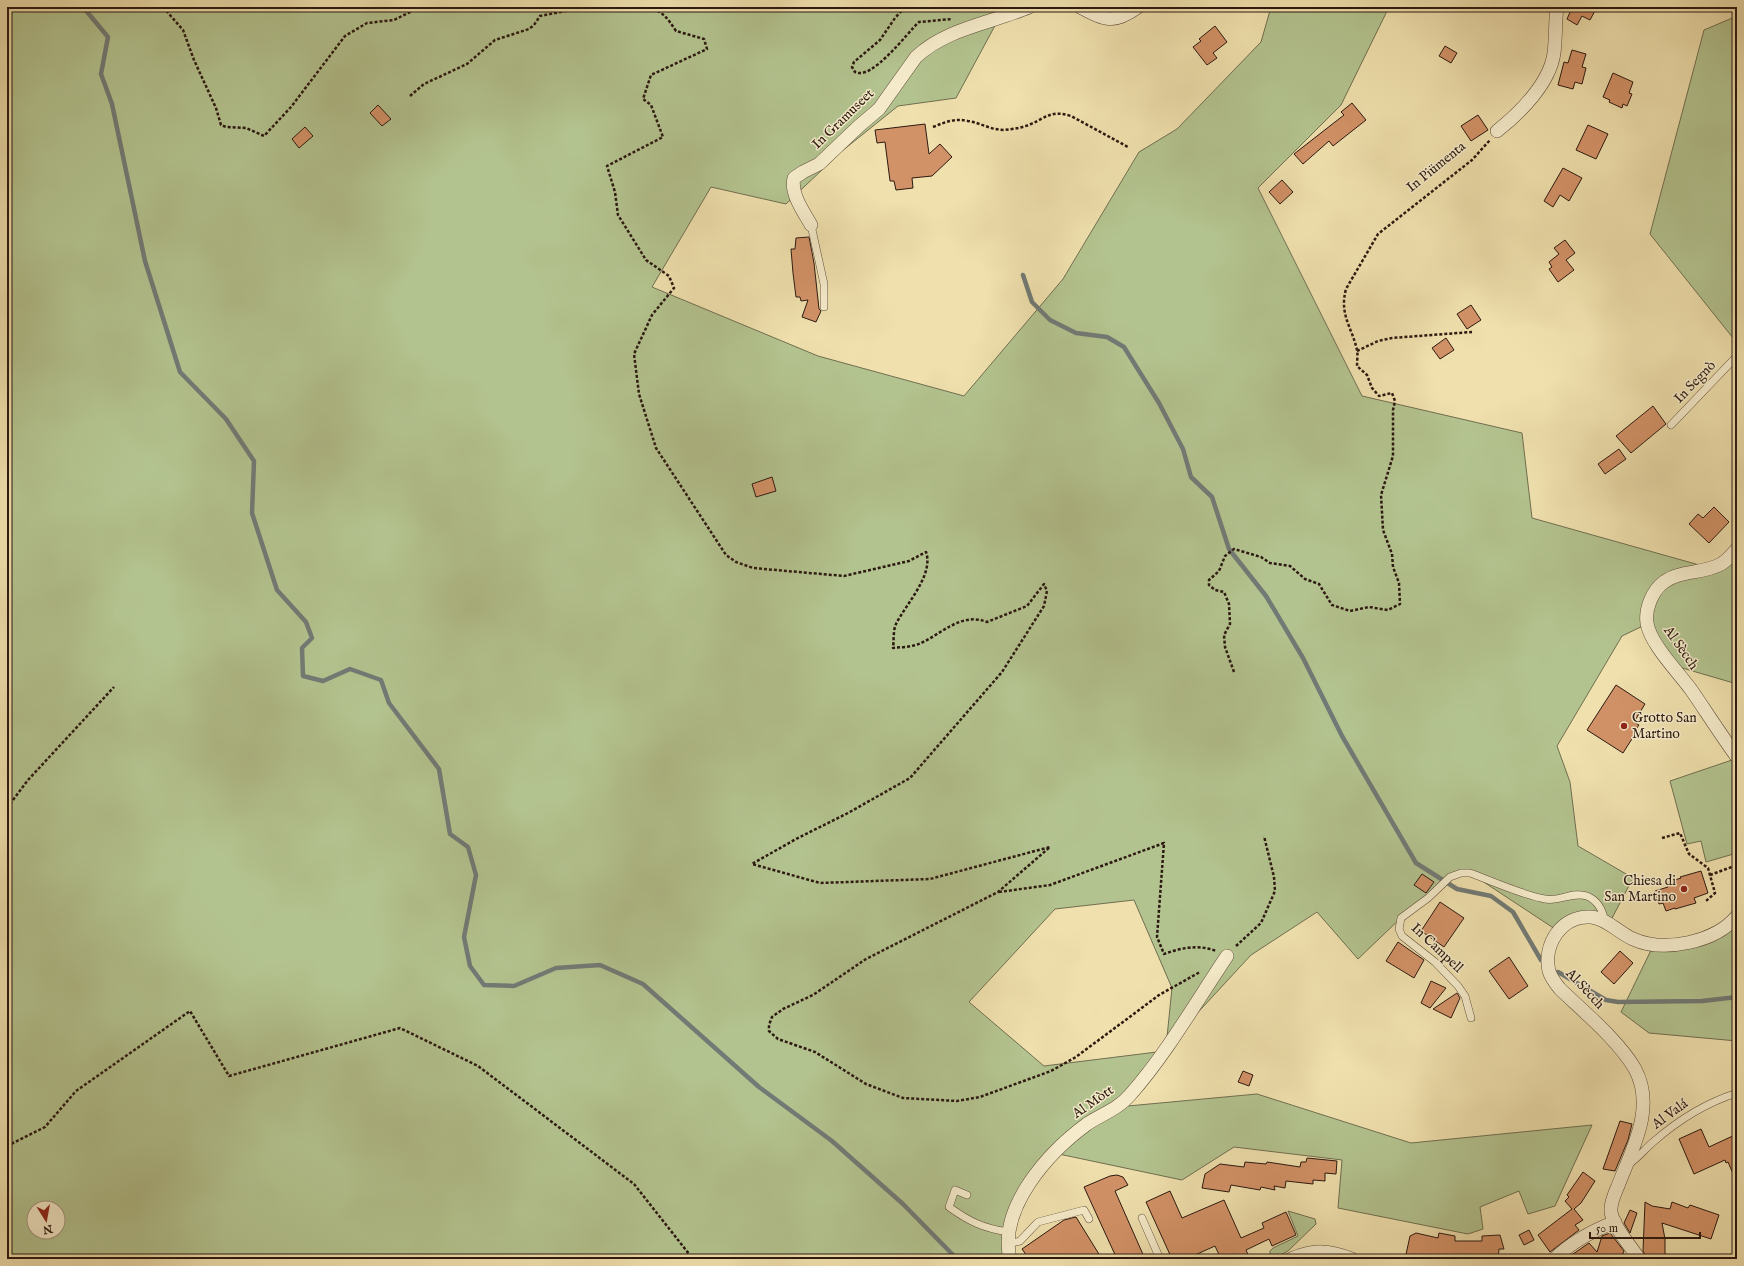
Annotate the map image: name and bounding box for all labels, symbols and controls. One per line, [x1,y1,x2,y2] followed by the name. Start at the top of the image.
[808,85,878,153] street label: In Gramuseet
[1403,137,1470,196] street label: In Piümenta
[1670,356,1720,407] street label: In Segnò
[1659,622,1703,674] street label: Al Sècch
[1632,709,1697,743] place label: Grotto San Martino
[1619,721,1629,731] marker: Grotto San Martino
[1604,872,1676,906] place label: Chiesa di San Martino
[1679,884,1689,894] marker: Chiesa di San Martino
[1407,919,1467,977] street label: In Campell
[1561,964,1609,1014] street label: Al Sècch
[1068,1081,1117,1123] street label: Al Mòtt
[1647,1094,1692,1134] street label: Al Valá
[26,1200,66,1240] north arrow
[1590,1214,1700,1240] scale bar
[41,1221,55,1237] text: N
[1596,1221,1618,1236] text: 50 m

